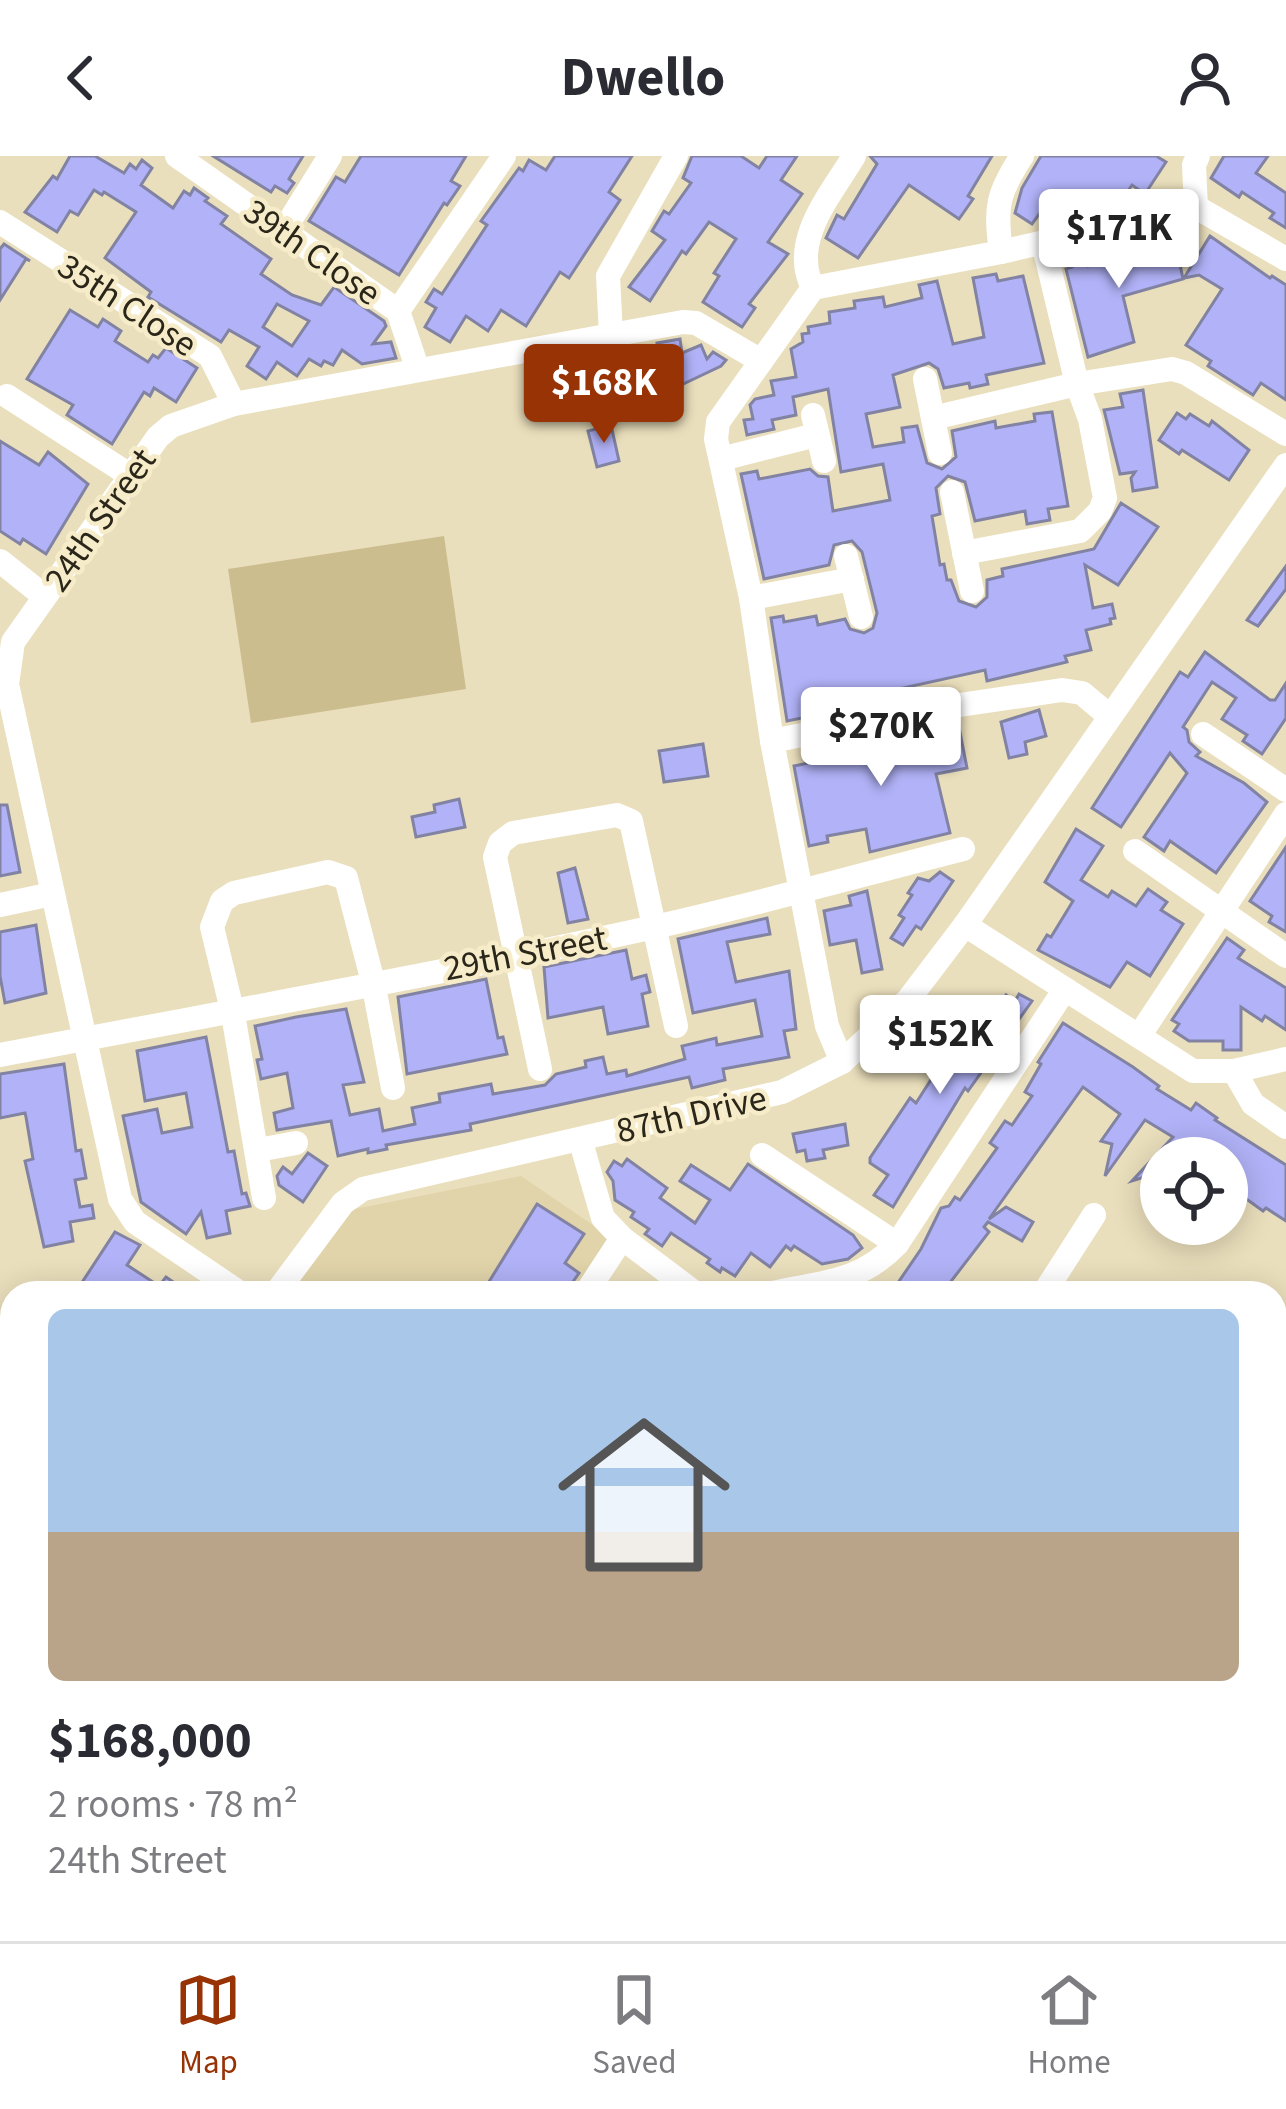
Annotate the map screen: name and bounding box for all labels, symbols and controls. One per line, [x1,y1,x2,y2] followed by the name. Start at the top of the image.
[561,40,725,117] text: Dwello
[48,45,114,111] icon: back
[1172,45,1238,111] icon: person
[233,186,391,318] street label: 39th Close
[1035,189,1203,291] pin: $171K
[1066,200,1172,256] text: $171K
[48,241,207,369] street label: 35th Close
[520,344,688,446] pin: $168K
[551,355,657,411] text: $168K
[32,438,168,602] street label: 24th Street
[797,687,965,789] pin: $270K
[828,698,934,754] text: $270K
[439,913,611,994] street label: 29th Street
[856,995,1024,1097] pin: $152K
[887,1006,993,1062] text: $152K
[611,1072,771,1156] street label: 87th Drive
[1140,1137,1248,1245] map controls
[1140,1137,1248,1245] button: locate
[536,1387,752,1603] icon: home
[48,1705,252,1777] text: $168,000
[48,1777,298,1833] text: 2 rooms · 78 m²
[48,1833,227,1889] text: 24th Street
[175,1967,241,2086] tab: Map
[592,1967,677,2086] tab: Saved
[1027,1967,1111,2086] tab: Home

